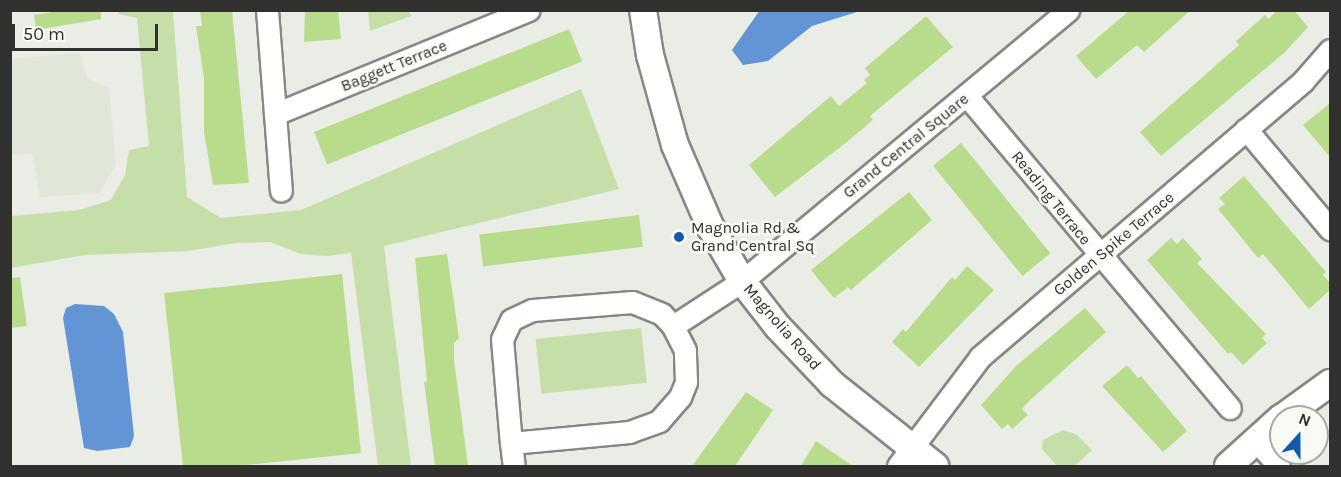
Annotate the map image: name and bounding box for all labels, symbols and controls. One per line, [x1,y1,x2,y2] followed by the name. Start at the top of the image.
[15,12,160,50] scale bar
[23,23,65,45] text: 50 m
[338,36,450,96] street label: Baggett Terrace
[839,89,973,203] street label: Grand Central Square
[1007,147,1095,249] street label: Reading Terrace
[1050,188,1178,300] street label: Golden Spike Terrace
[691,218,814,256] place label: Magnolia Rd & Grand Central Sq
[672,230,686,244] marker: Magnolia Rd & Grand Central Sq
[739,280,825,374] street label: Magnolia Road
[1269,405,1329,465] north arrow
[1296,409,1314,431] text: N

